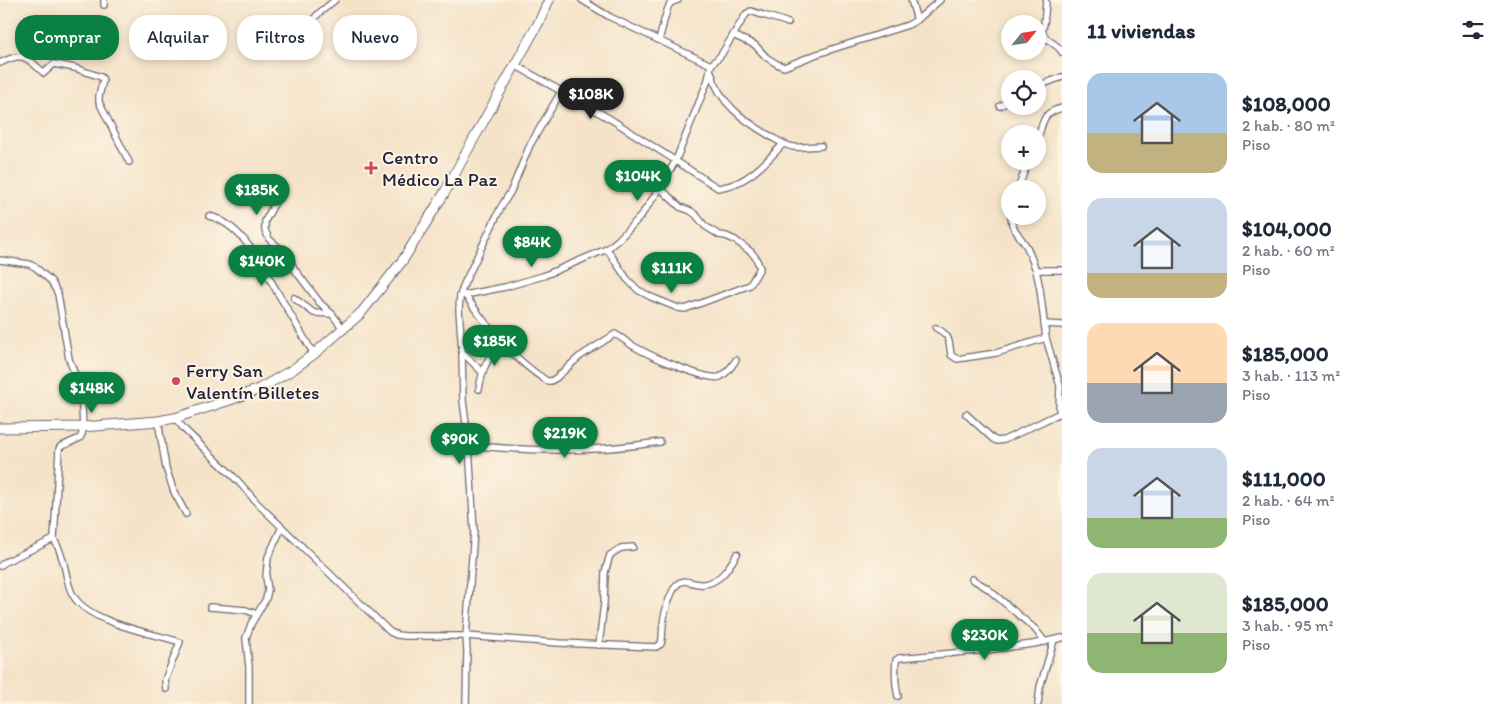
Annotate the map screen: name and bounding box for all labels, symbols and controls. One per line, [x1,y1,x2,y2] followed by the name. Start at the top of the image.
[15,15,119,60] chip: Comprar
[129,15,227,60] chip: Alquilar
[237,15,323,60] chip: Filtros
[333,15,417,60] chip: Nuevo
[1001,15,1046,60] north arrow
[1001,15,1046,225] map controls
[1459,16,1487,44] icon: filters
[1087,18,1195,43] text: 11 viviendas
[1001,70,1046,115] button: locate
[556,78,626,120] pin: $108K
[569,84,613,103] text: $108K
[1242,91,1331,116] text: $108,000
[1127,93,1187,153] icon: home
[1242,116,1335,135] text: 2 hab. · 80 m²
[1001,125,1046,170] button: +
[1242,135,1270,154] text: Piso
[382,146,497,191] place label: Centro Médico La Paz
[603,160,673,202] pin: $104K
[364,161,378,175] marker: Centro Médico La Paz
[615,166,661,185] text: $104K
[222,174,292,216] pin: $185K
[236,180,278,199] text: $185K
[1001,180,1046,225] button: −
[1242,216,1332,241] text: $104,000
[1127,218,1187,278] icon: home
[502,226,562,268] pin: $84K
[514,232,550,251] text: $84K
[1242,241,1335,260] text: 2 hab. · 60 m²
[227,244,297,287] pin: $140K
[239,251,285,270] text: $140K
[637,252,707,294] pin: $111K
[652,258,692,277] text: $111K
[1242,260,1270,279] text: Piso
[460,324,530,367] pin: $185K
[474,331,516,350] text: $185K
[1242,341,1329,366] text: $185,000
[1127,343,1187,403] icon: home
[186,359,320,404] place label: Ferry San Valentín Billetes
[1242,366,1340,385] text: 3 hab. · 113 m²
[57,372,127,414] pin: $148K
[170,375,182,387] marker: Ferry San Valentín Billetes
[70,378,114,397] text: $148K
[1242,385,1270,404] text: Piso
[530,416,600,459] pin: $219K
[430,422,490,465] pin: $90K
[544,423,586,442] text: $219K
[442,429,478,448] text: $90K
[1242,466,1326,491] text: $111,000
[1127,468,1187,528] icon: home
[1242,491,1334,510] text: 2 hab. · 64 m²
[1242,510,1270,529] text: Piso
[1242,591,1329,616] text: $185,000
[1127,593,1187,653] icon: home
[1242,616,1333,635] text: 3 hab. · 95 m²
[950,618,1020,661] pin: $230K
[962,625,1008,644] text: $230K
[1242,635,1270,654] text: Piso

